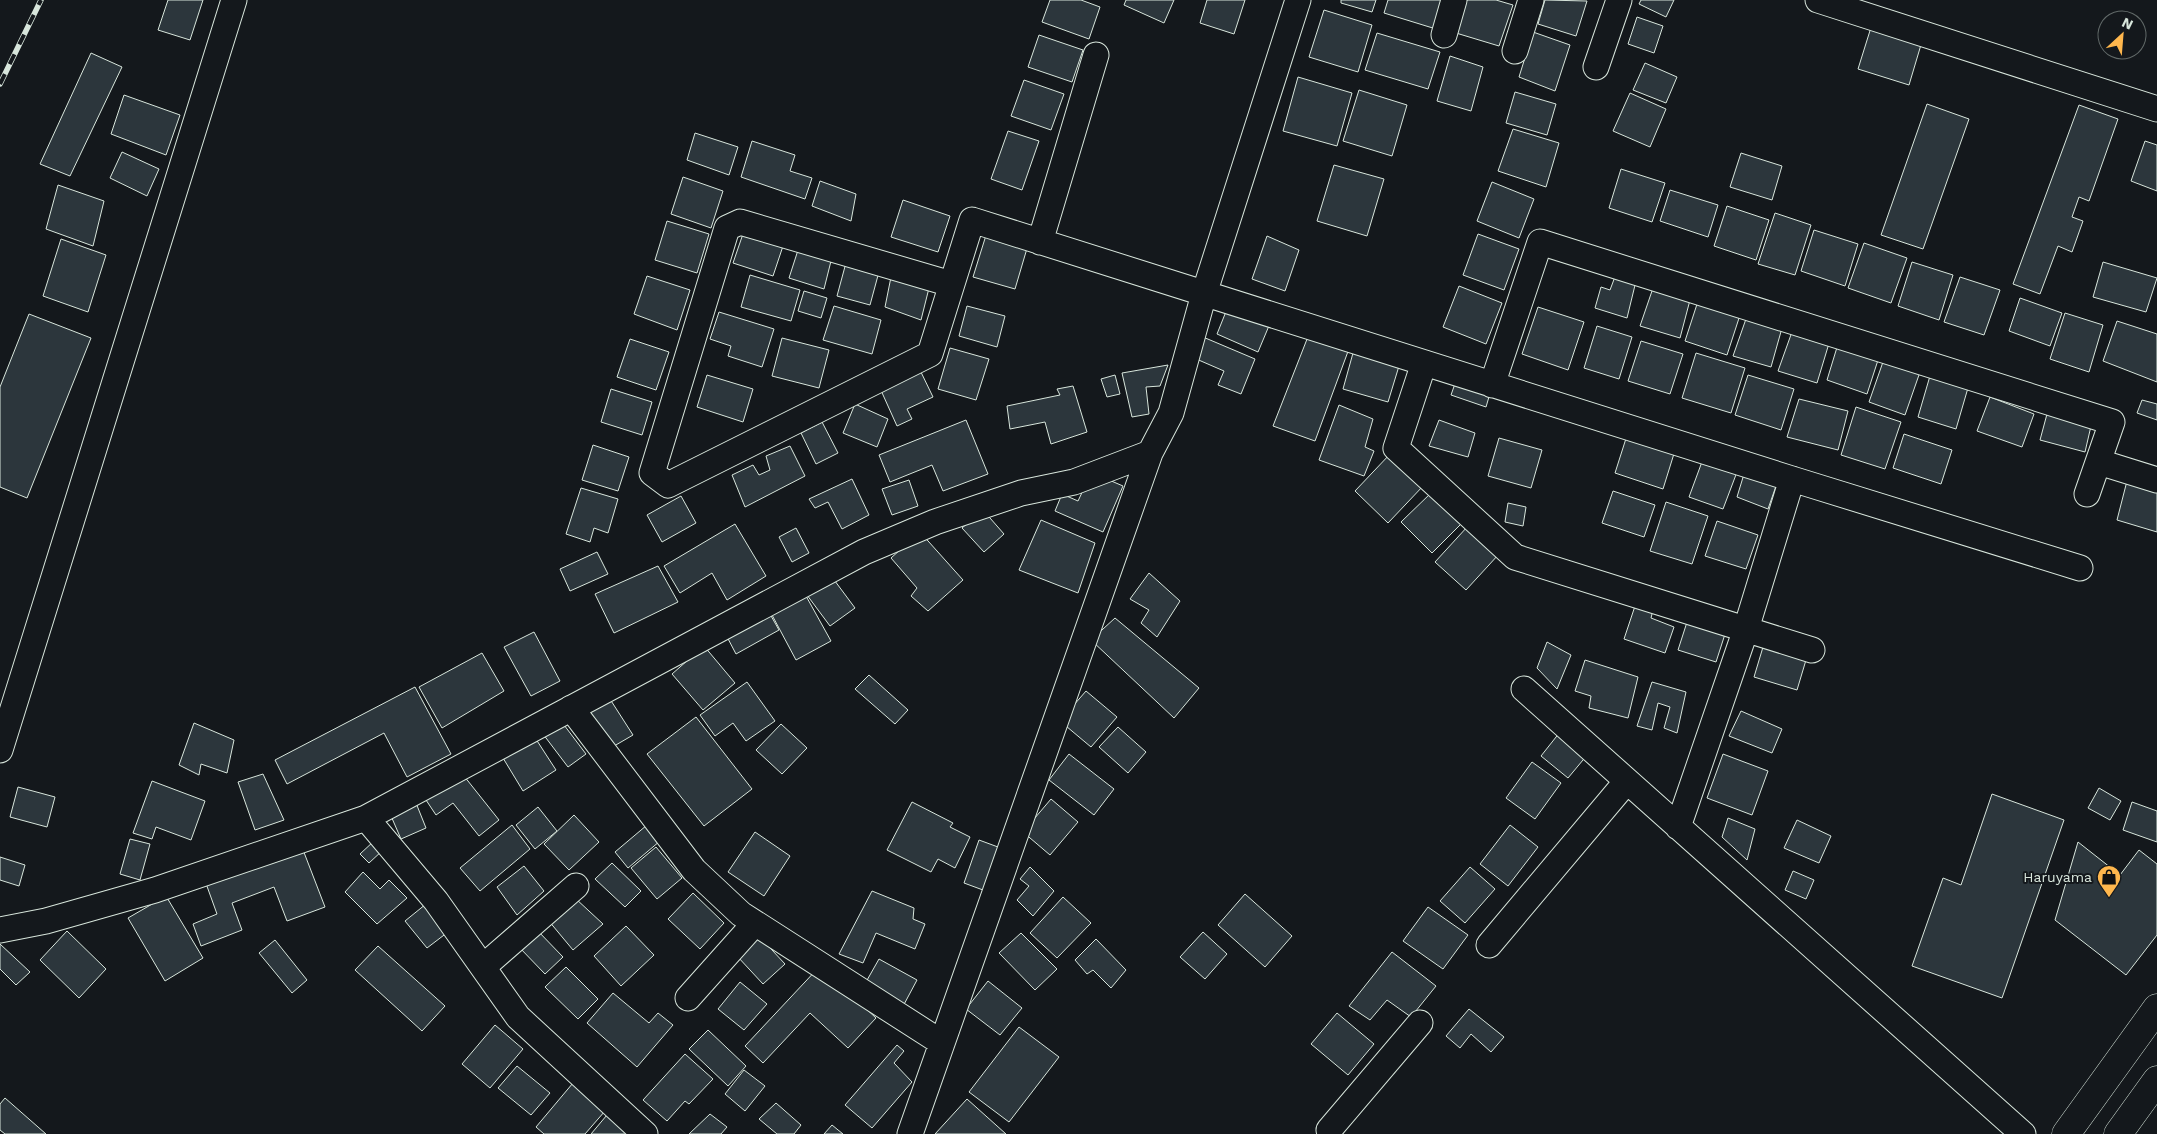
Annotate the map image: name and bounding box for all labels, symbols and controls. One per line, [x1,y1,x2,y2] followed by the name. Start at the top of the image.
[2097,10,2147,60] north arrow
[2120,14,2136,33] text: N
[2096,864,2122,898] shop icon: Haruyama
[2023,869,2092,885] place label: Haruyama

